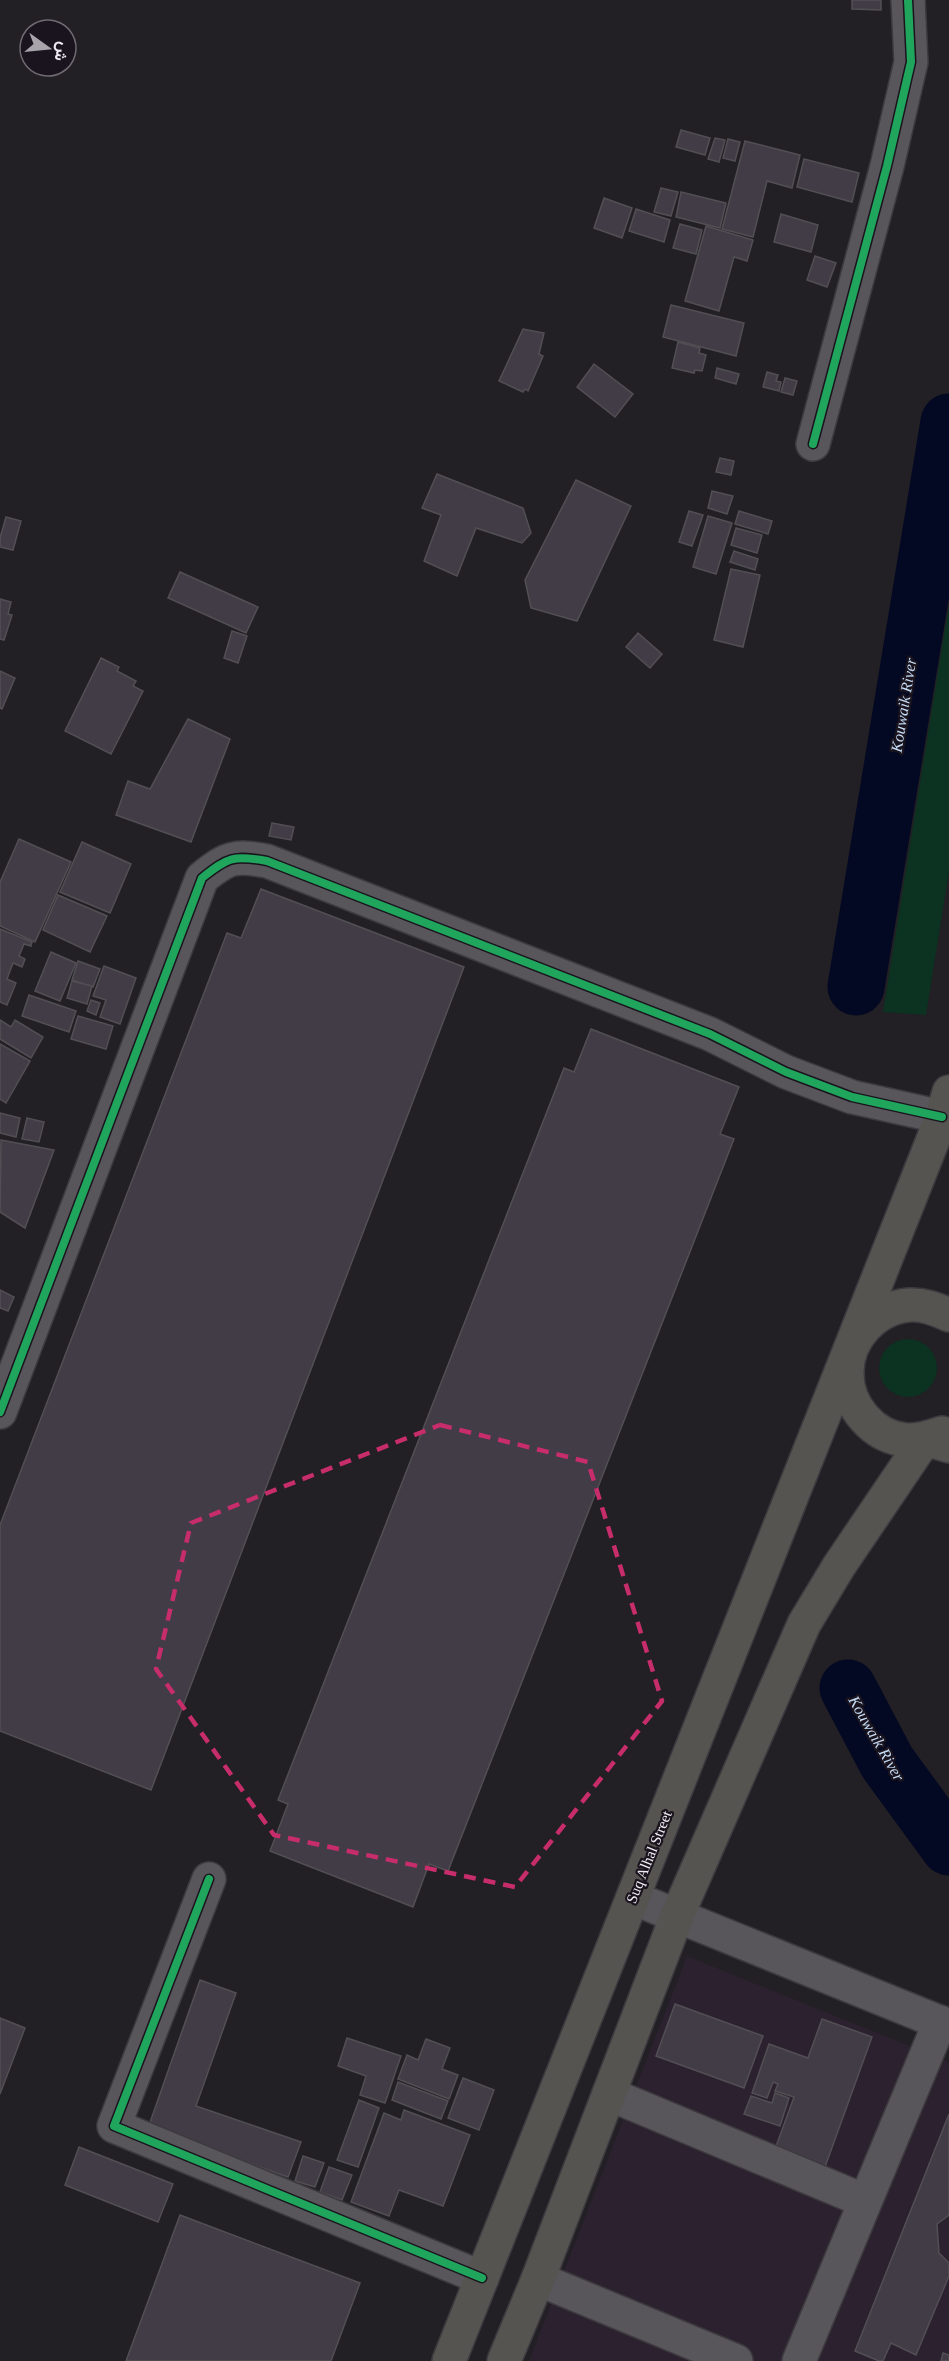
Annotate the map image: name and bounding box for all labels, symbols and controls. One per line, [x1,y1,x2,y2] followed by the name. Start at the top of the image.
[18,18,78,78] north arrow
[50,40,73,63] text: ش
[887,656,919,755] water label: Kouwaik River
[845,1692,908,1785] water label: Kouwaik River
[623,1808,675,1906] street label: Suq Alhal Street

